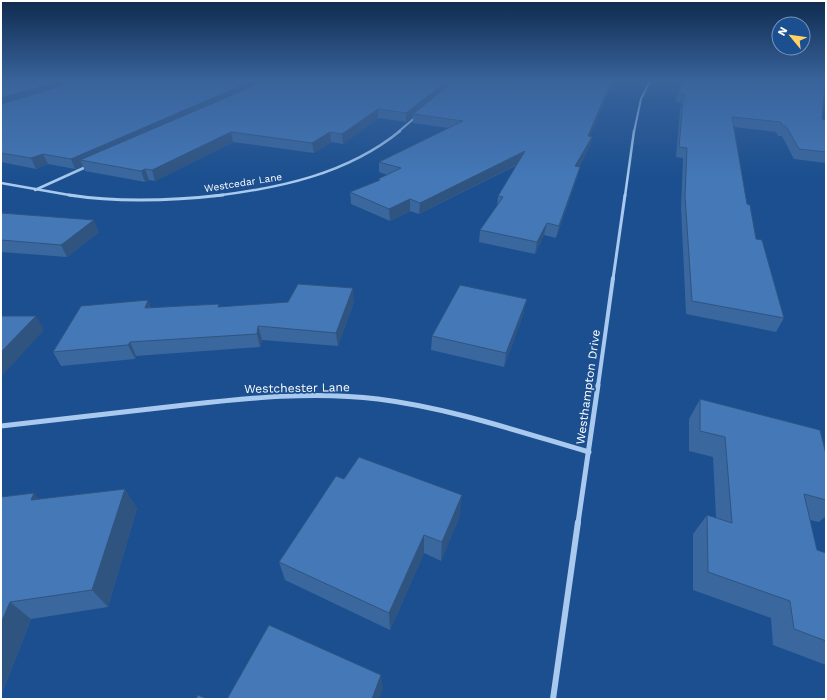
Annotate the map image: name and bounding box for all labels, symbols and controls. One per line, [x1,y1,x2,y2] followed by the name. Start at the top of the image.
[771,16,811,56] north arrow
[775,25,790,38] text: N
[203,171,283,194] street label: Westcedar Lane
[573,328,603,445] street label: Westhampton Drive
[244,380,350,396] street label: Westchester Lane

